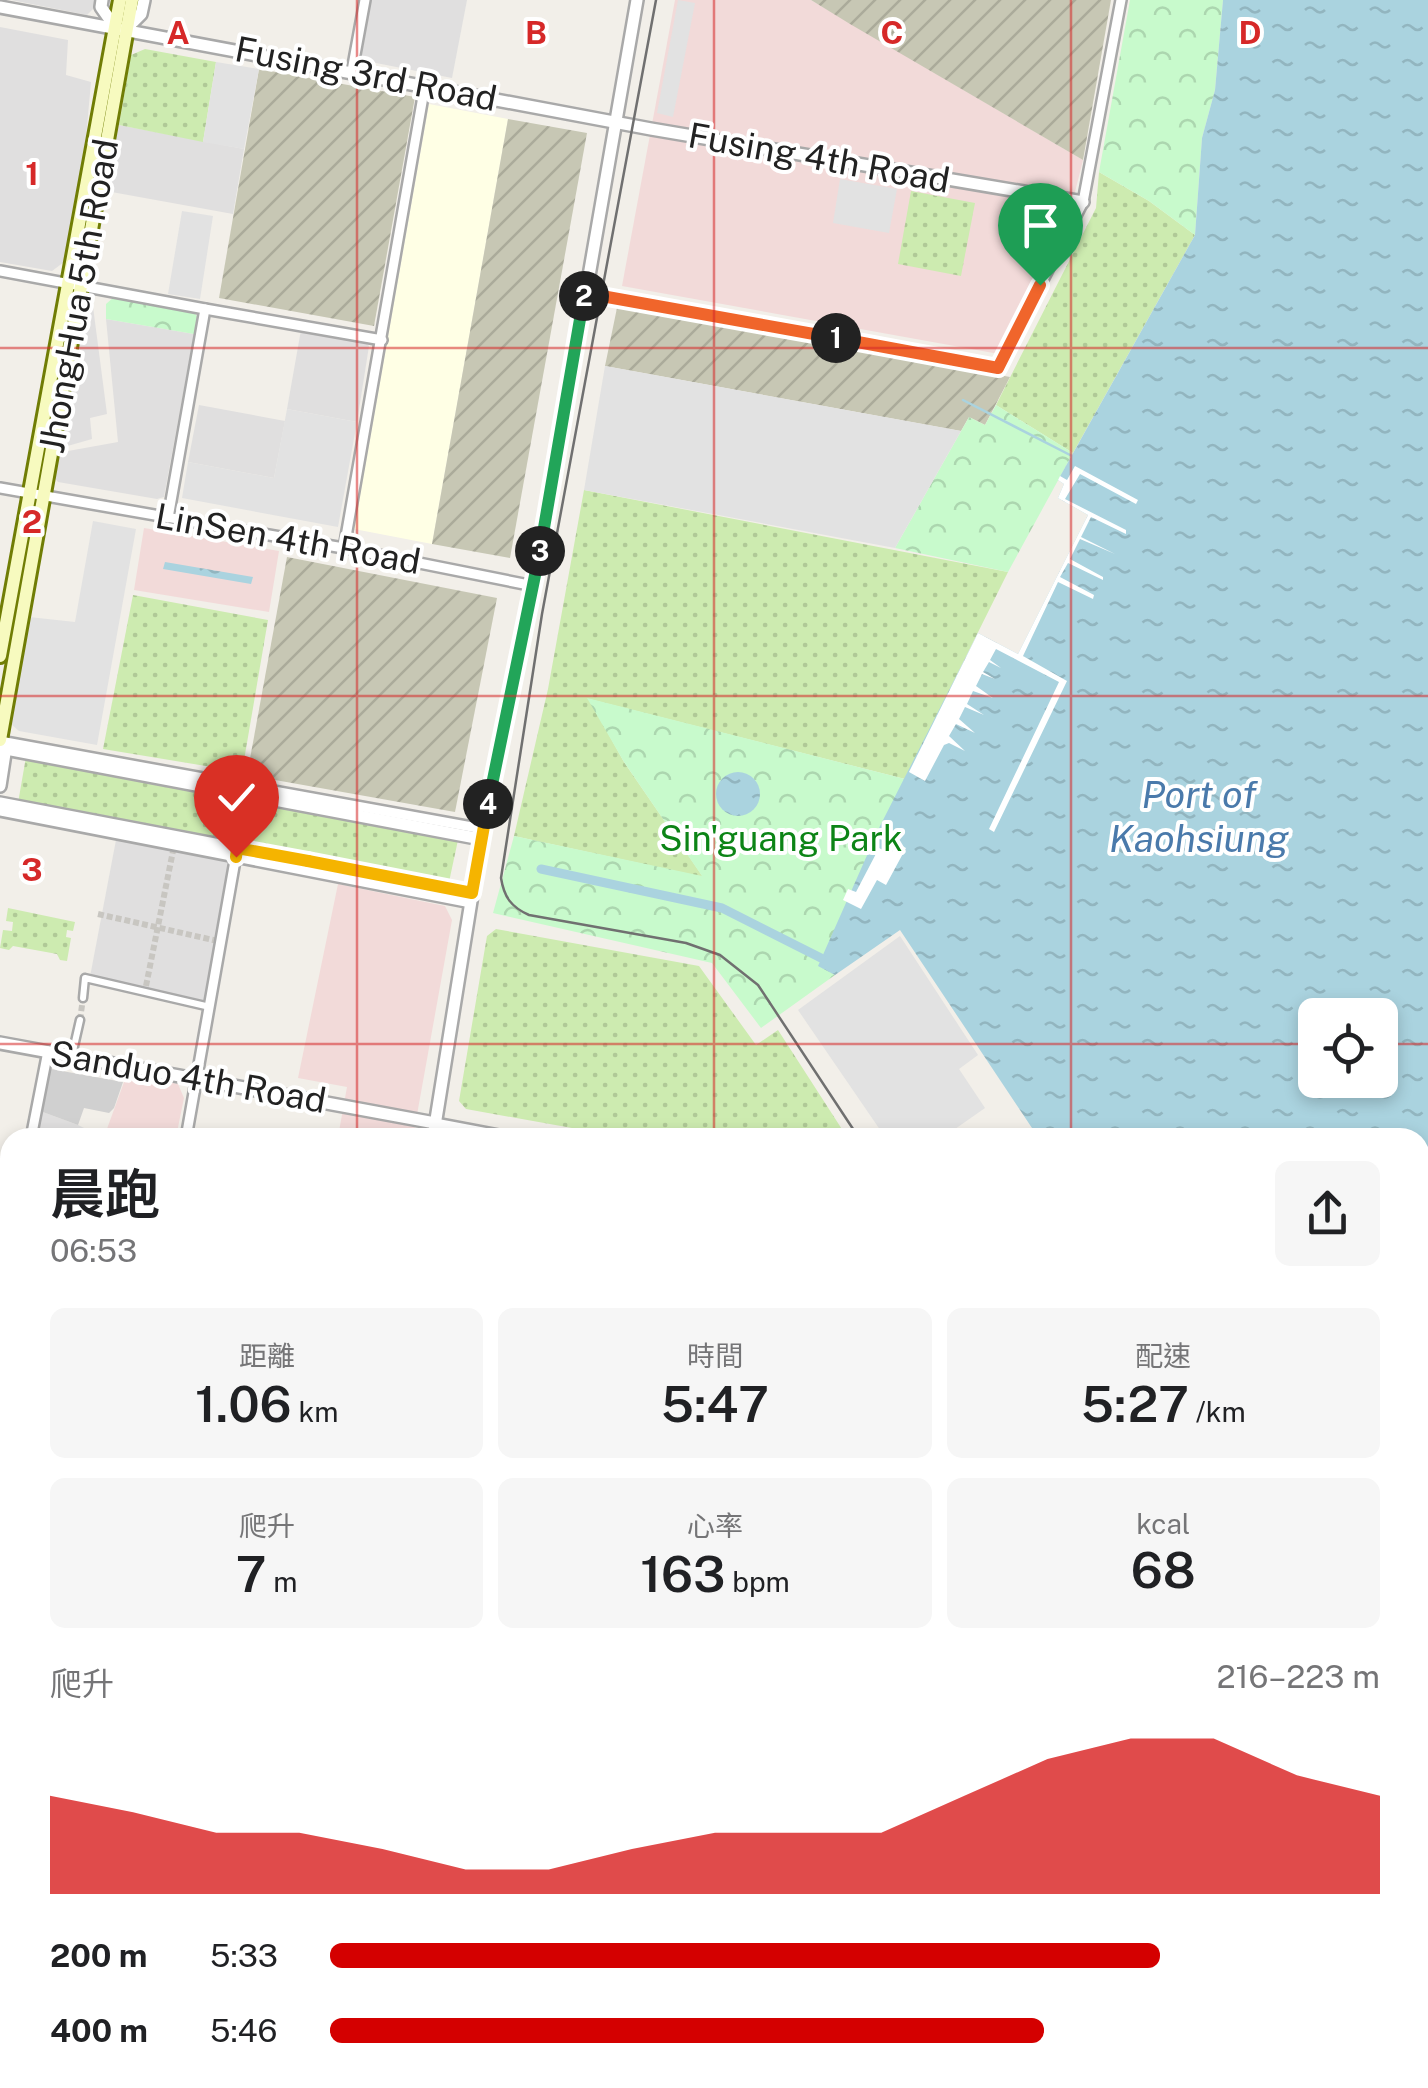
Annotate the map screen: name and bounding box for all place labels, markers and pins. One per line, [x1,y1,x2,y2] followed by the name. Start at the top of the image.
[998,183,1083,286] pin
[559,271,609,321] pin: 2
[811,313,861,363] pin: 1
[515,526,565,576] pin: 3
[194,755,279,858] pin
[463,779,513,829] pin: 4

